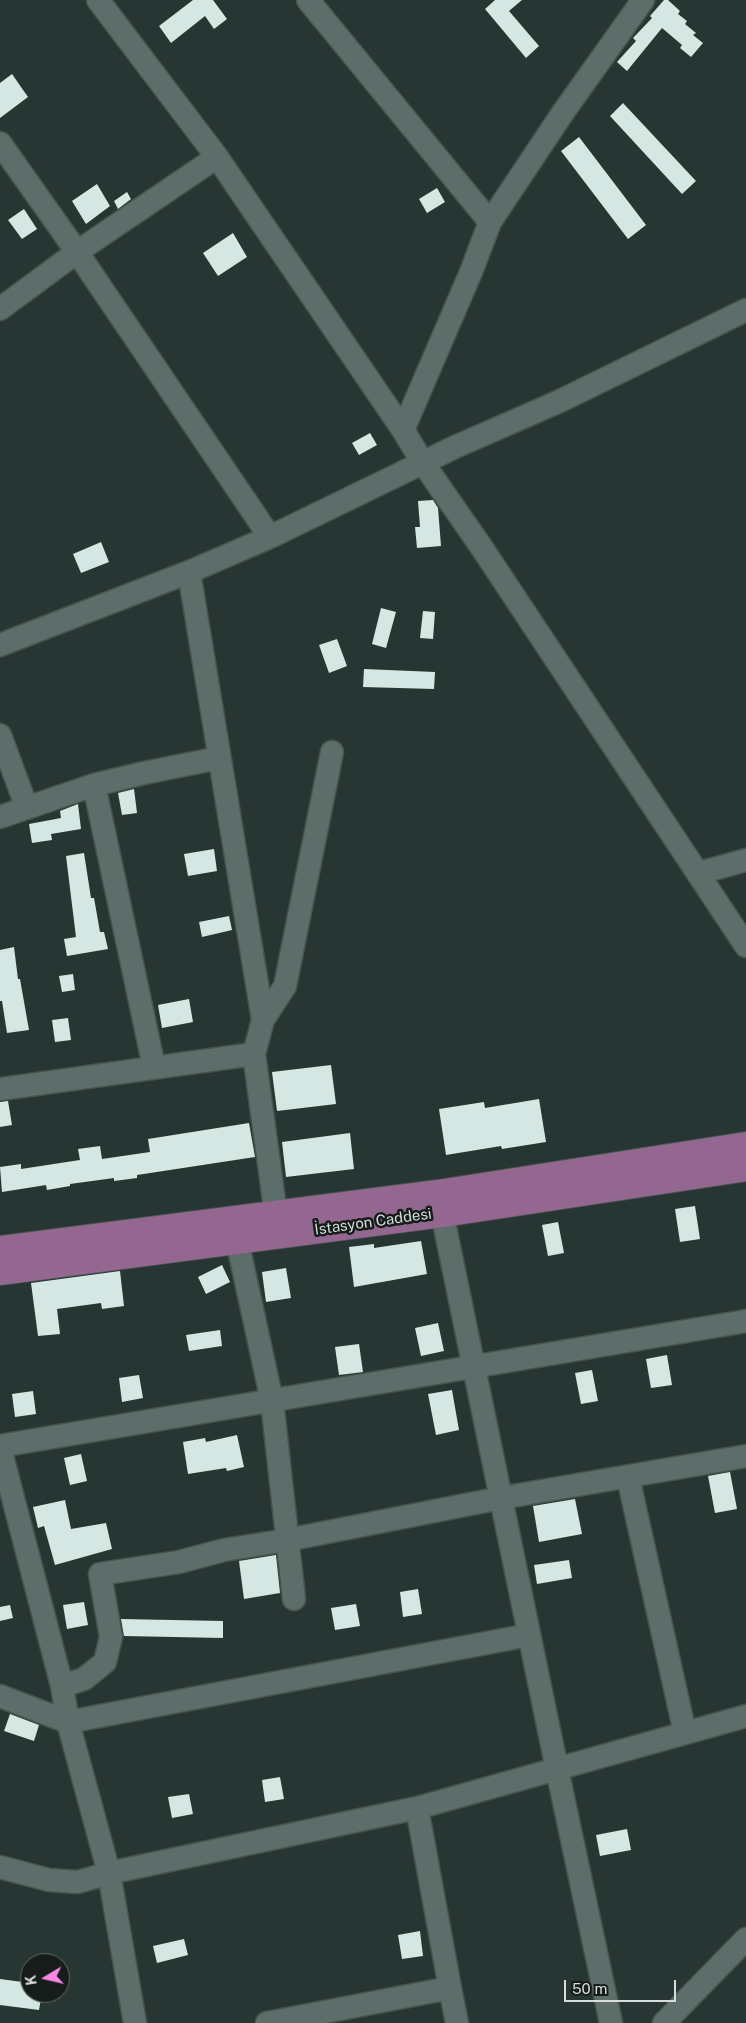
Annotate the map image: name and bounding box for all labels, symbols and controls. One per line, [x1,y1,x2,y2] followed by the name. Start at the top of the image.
[313,1205,433,1239] street label: İstasyon Caddesi
[20,1953,70,2003] north arrow
[566,1970,678,2002] scale bar
[22,1974,40,1986] text: K
[572,1980,607,1997] text: 50 m

